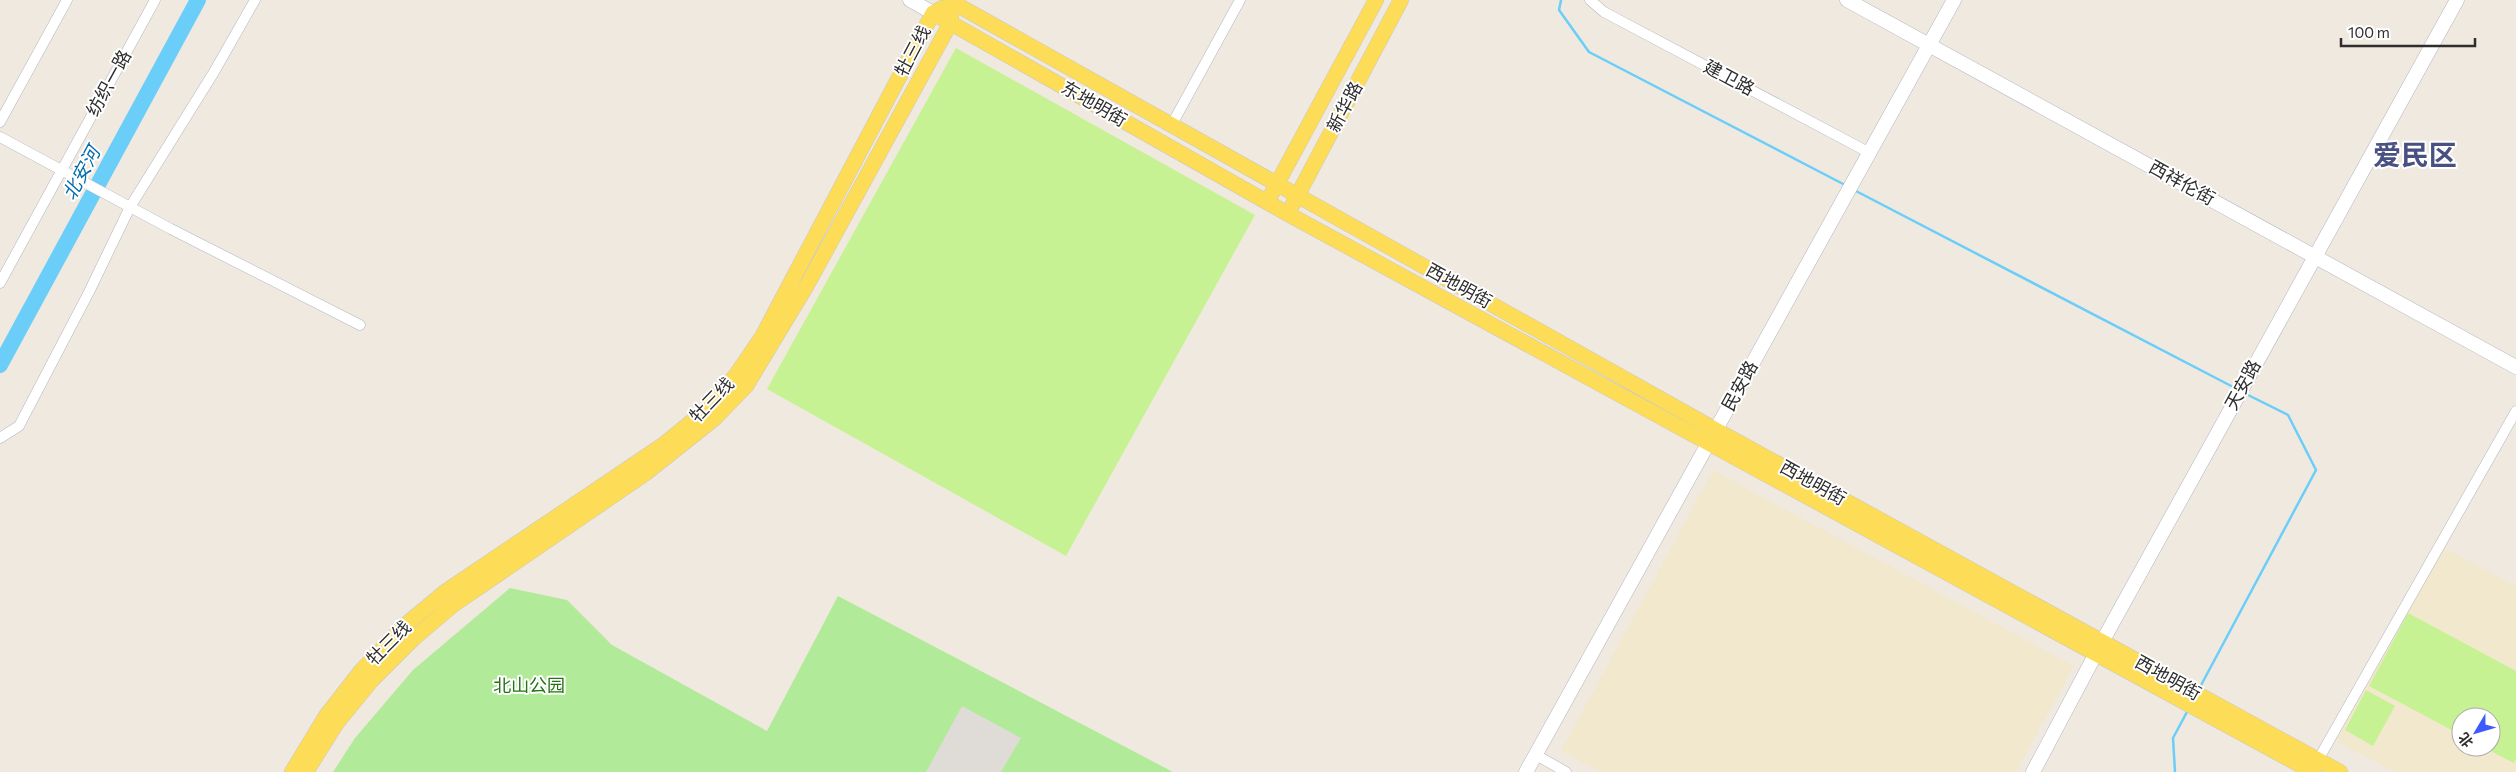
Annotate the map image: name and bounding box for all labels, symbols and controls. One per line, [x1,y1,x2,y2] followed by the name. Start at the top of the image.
[2341,15,2475,47] scale bar
[890,22,935,80] street label: 牡三线
[2348,23,2390,41] text: 100 m
[81,46,135,119] street label: 纺织一路
[1700,55,1758,100] street label: 建卫路
[1058,76,1131,131] street label: 东地明街
[1322,78,1367,136] street label: 新华路
[2373,137,2457,171] district label: 爱民区
[57,139,106,203] water label: 北安河
[2146,155,2219,209] street label: 西祥伦街
[1423,258,1496,312] street label: 西地明街
[2219,356,2265,413] street label: 天安路
[1716,357,1762,414] street label: 民安路
[685,372,738,426] street label: 牡三线
[1777,455,1850,509] street label: 西地明街
[361,615,415,669] street label: 牡三线
[2132,650,2205,704] street label: 西地明街
[493,674,565,696] park label: 北山公园
[2451,707,2501,757] north arrow
[2454,730,2476,751] text: 北

